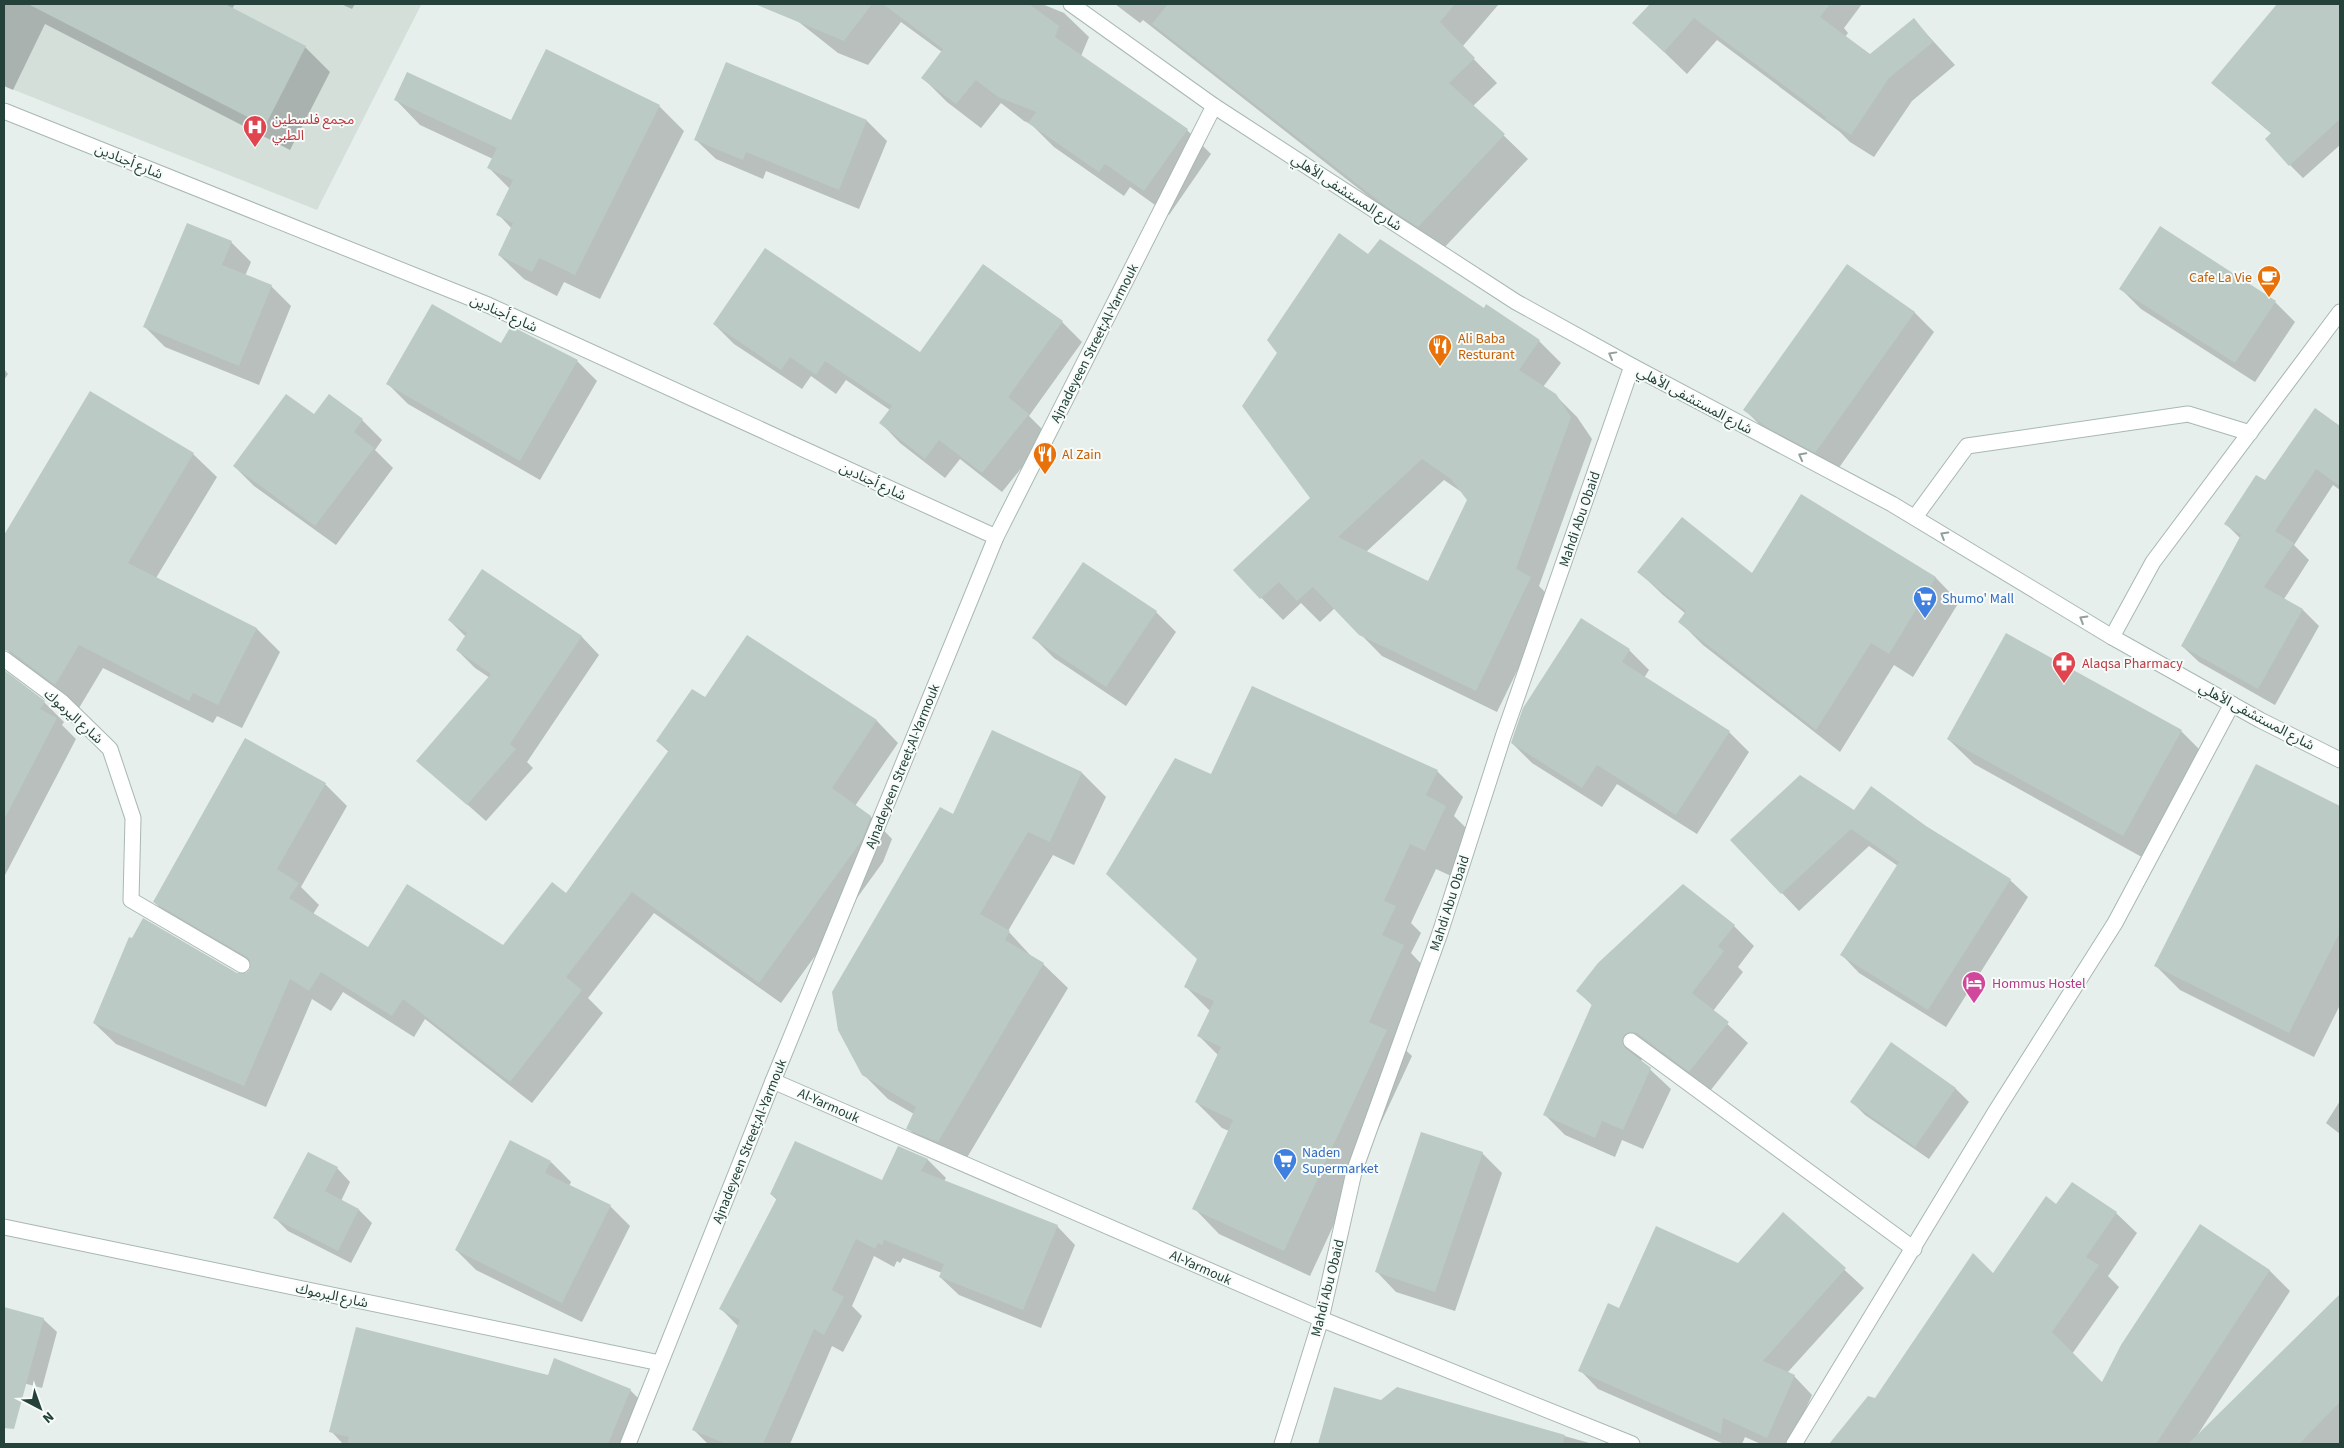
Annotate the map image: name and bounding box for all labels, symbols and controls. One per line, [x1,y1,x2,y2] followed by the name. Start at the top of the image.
[272,110,354,146] place label: مجمع فلسطين الطبي
[242,114,268,148] hospital icon: مجمع فلسطين الطبي
[92,139,166,185] street label: شارع أجنادين
[1287,150,1406,236] street label: شارع المستشفى الأهلي
[1046,260,1144,426] street label: Ajnadeyeen Street;Al-Yarmouk
[2256,264,2282,298] cafe icon: Cafe La Vie
[2189,268,2252,288] place label: Cafe La Vie
[467,290,540,338] street label: شارع أجنادين
[1458,329,1515,365] place label: Ali Baba Resturant
[1427,333,1453,367] restaurant icon: Ali Baba Resturant
[1608,351,1617,361] one-way arrow
[1633,362,1756,440] street label: شارع المستشفى الأهلي
[1032,441,1058,475] restaurant icon: Al Zain
[1062,445,1101,465] place label: Al Zain
[1798,452,1807,462] one-way arrow
[836,458,909,506] street label: شارع أجنادين
[1554,469,1606,570] street label: Mahdi Abu Obaid
[1940,531,1949,541] one-way arrow
[1912,585,1938,619] supermarket icon: Shumo' Mall
[1942,589,2015,609] place label: Shumo' Mall
[2079,615,2088,625] one-way arrow
[2051,650,2077,684] pharmacy icon: Alaqsa Pharmacy
[2082,654,2183,674] place label: Alaqsa Pharmacy
[2195,678,2318,756] street label: شارع المستشفى الأهلي
[861,681,945,852] street label: Ajnadeyeen Street;Al-Yarmouk
[39,685,107,749] street label: شارع اليرموك
[1425,853,1475,954] street label: Mahdi Abu Obaid
[1961,970,1987,1004] hotel icon: Hommus Hostel
[1992,974,2086,994] place label: Hommus Hostel
[708,1056,792,1227] street label: Ajnadeyeen Street;Al-Yarmouk
[794,1083,863,1128] street label: Al-Yarmouk
[1302,1143,1379,1179] place label: Naden Supermarket
[1272,1147,1298,1181] supermarket icon: Naden Supermarket
[1306,1237,1350,1339] street label: Mahdi Abu Obaid
[1166,1245,1235,1290] street label: Al-Yarmouk
[294,1279,370,1313] street label: شارع اليرموك
[15,1383,65,1433] north arrow
[38,1406,58,1428] text: N

